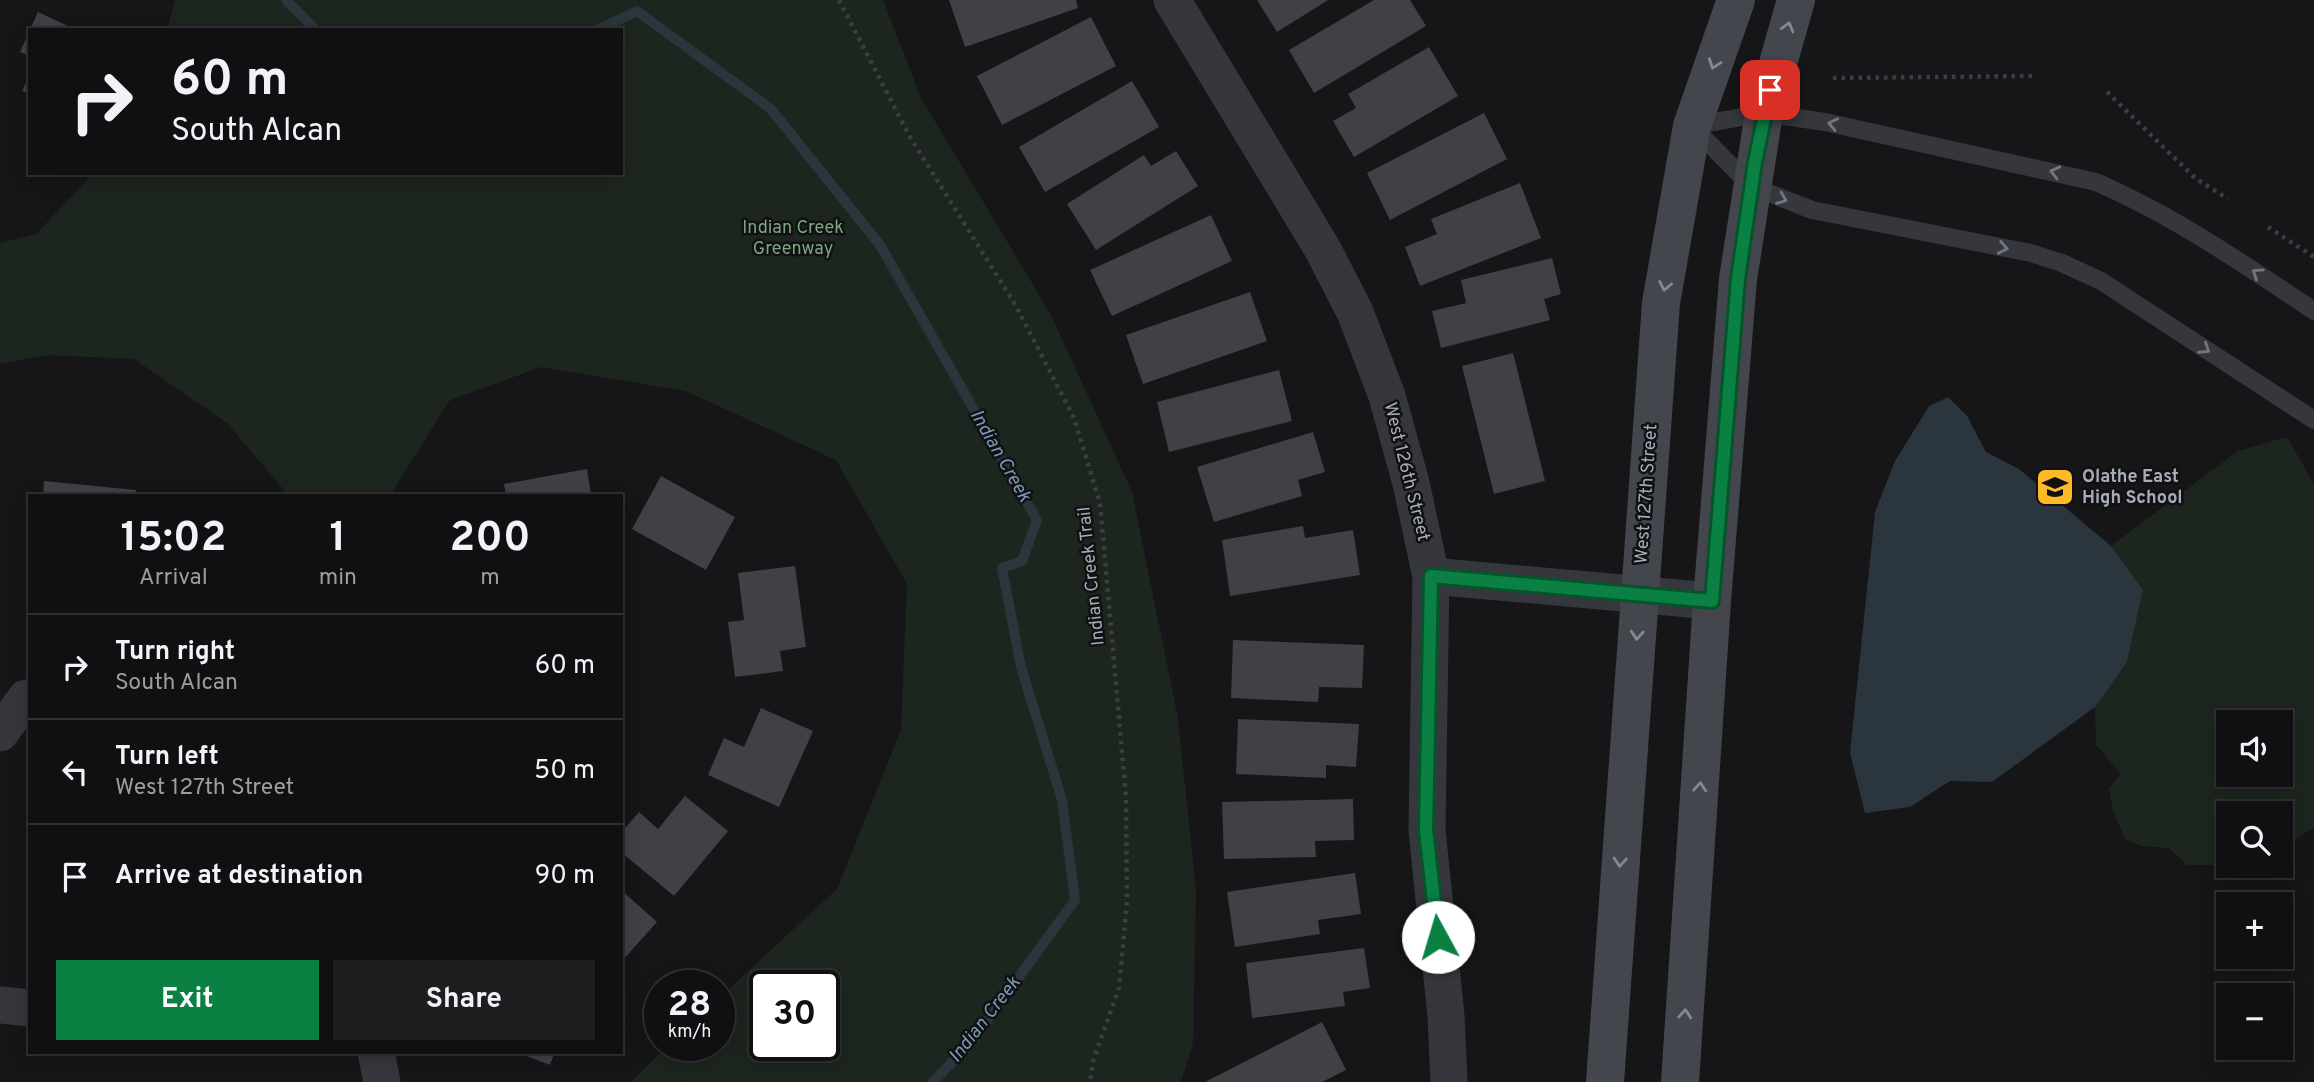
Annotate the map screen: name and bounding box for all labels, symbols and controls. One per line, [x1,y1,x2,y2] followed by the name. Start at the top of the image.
[1780,21,1794,33] one-way arrow
[171,51,289,113] text: 60 m
[56,56,147,147] icon: right
[1708,58,1722,70] one-way arrow
[1740,60,1800,120] pin
[1751,71,1789,109] icon: arrive
[171,112,342,152] text: South Alcan
[1827,117,1839,132] one-way arrow
[2049,166,2061,180] one-way arrow
[1775,190,1787,204] one-way arrow
[742,217,844,261] park label: Indian Creek Greenway
[1997,240,2009,255] one-way arrow
[2252,268,2265,281] one-way arrow
[1658,280,1673,292] one-way arrow
[2197,340,2210,353] one-way arrow
[1378,400,1434,544] street label: West 126th Street
[964,405,1036,507] water label: Indian Creek
[1631,423,1663,565] street label: West 127th Street
[2034,466,2076,508] school or university icon: Olathe East High School
[2082,466,2183,510] place label: Olathe East High School
[1073,505,1111,647] street label: Indian Creek Trail
[120,513,226,566] text: 15:02
[330,513,346,566] text: 1
[449,513,531,566] text: 200
[139,564,208,593] text: Arrival
[319,564,357,593] text: min
[480,564,500,593] text: m
[1630,630,1645,641] one-way arrow
[115,636,235,669] text: Turn right
[56,648,94,686] icon: right
[535,650,595,683] text: 60 m
[115,669,238,698] text: South Alcan
[2216,710,2293,1060] map controls
[2216,710,2293,787] button: sound
[115,741,219,774] text: Turn left
[56,753,94,791] icon: left
[534,755,595,788] text: 50 m
[115,774,294,803] text: West 127th Street
[1692,781,1707,792] one-way arrow
[2216,801,2293,878] button: search
[1613,856,1628,867] one-way arrow
[56,858,94,896] icon: arrive
[115,860,363,893] text: Arrive at destination
[535,860,595,893] text: 90 m
[2216,892,2293,969] button: +
[1401,900,1475,974] position arrow
[56,960,319,1040] button: Exit
[333,960,595,1040] button: Share
[749,970,840,1061] speed limit sign: 30
[944,972,1026,1068] water label: Indian Creek
[2216,983,2293,1060] button: −
[668,984,711,1028] text: 28
[1677,1008,1692,1019] one-way arrow
[668,1021,711,1044] text: km/h

